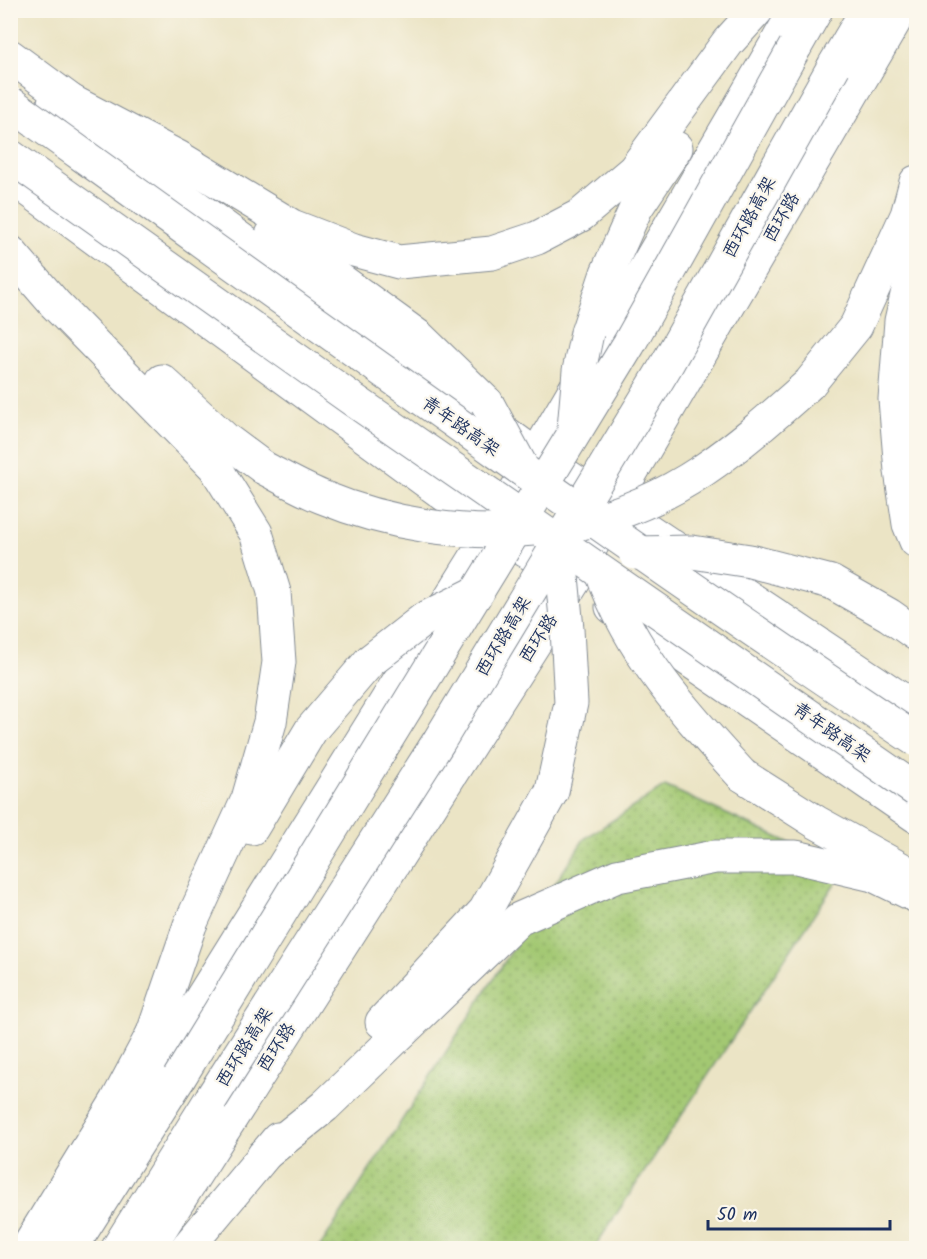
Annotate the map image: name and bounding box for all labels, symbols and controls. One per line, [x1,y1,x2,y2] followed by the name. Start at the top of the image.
[716,171,785,264] street label: 西环路高架
[756,187,808,248] street label: 西环路
[415,390,505,465] street label: 青年路高架
[469,591,540,683] street label: 西环路高架
[512,608,566,669] street label: 西环路
[786,696,876,771] street label: 青年路高架
[211,1003,277,1091] street label: 西环路高架
[252,1018,300,1076] street label: 西环路
[708,1193,890,1231] scale bar
[717,1201,757,1230] text: 50 m

